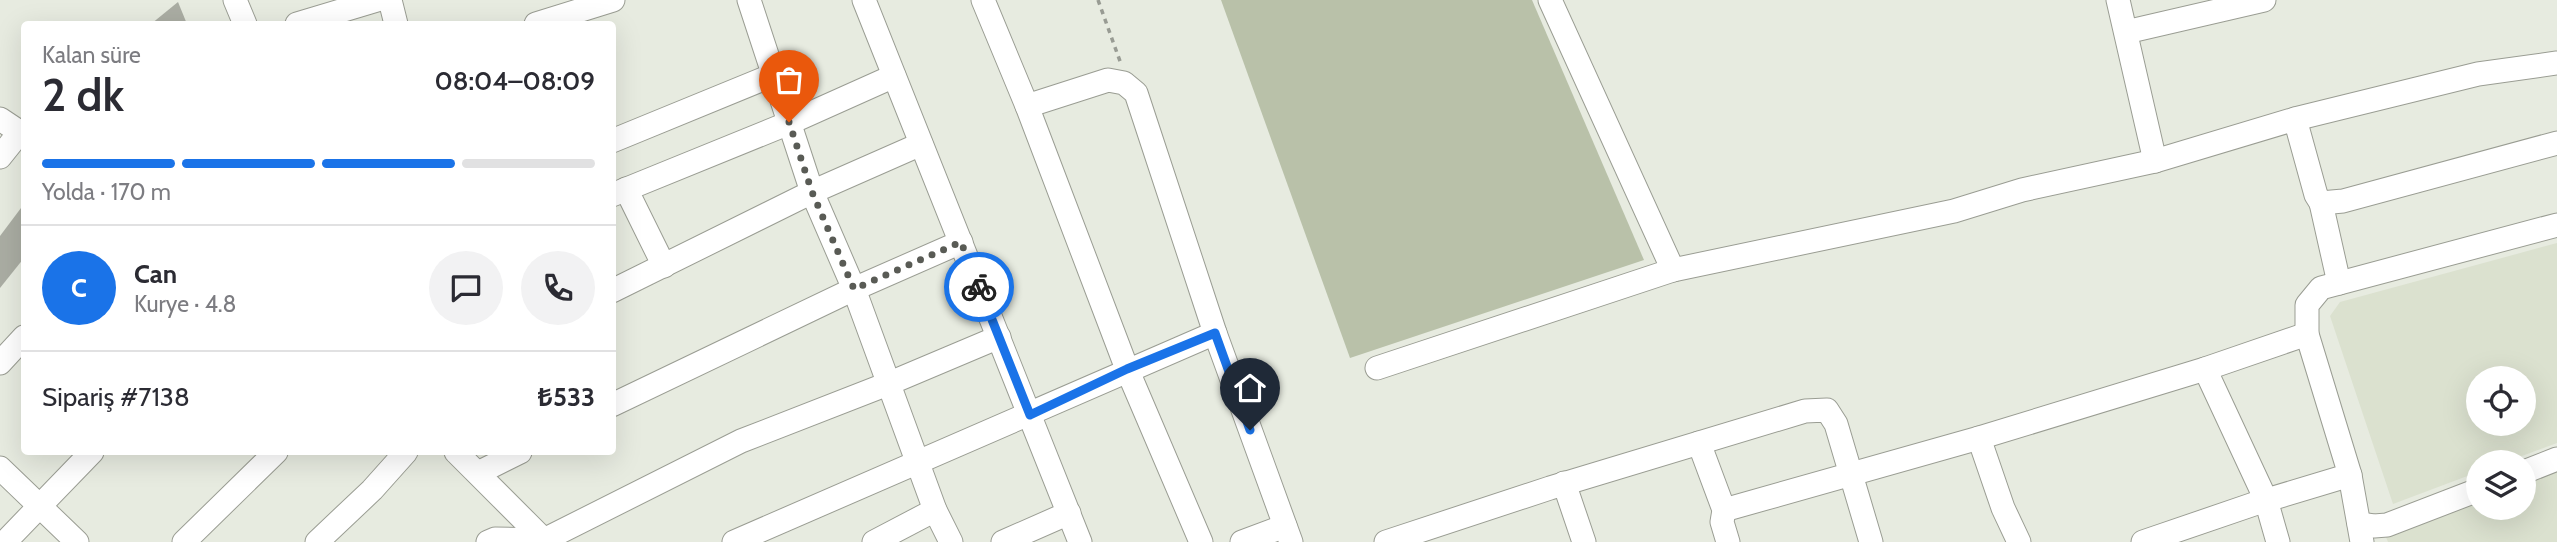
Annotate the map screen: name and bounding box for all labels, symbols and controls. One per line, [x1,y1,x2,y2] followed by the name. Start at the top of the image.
[42,41,141,69] text: Kalan süre
[759,50,819,122] pin
[770,61,808,99] icon: bag
[434,65,595,97] text: 08:04–08:09
[42,67,124,123] text: 2 dk
[42,178,171,206] text: Yolda · 170 m
[429,251,503,325] button: chat
[521,251,595,325] button: phone
[944,252,1014,322] courier
[134,258,177,290] text: Can
[960,268,998,306] icon: bike
[71,272,87,304] text: C
[134,290,236,318] text: Kurye · 4.8
[1220,358,1280,430] pin
[2466,366,2536,520] map controls
[2466,366,2536,436] button: locate
[1231,369,1269,407] icon: home
[42,381,190,413] text: Sipariş #7138
[538,381,595,413] text: ₺533
[2466,450,2536,520] button: layers

